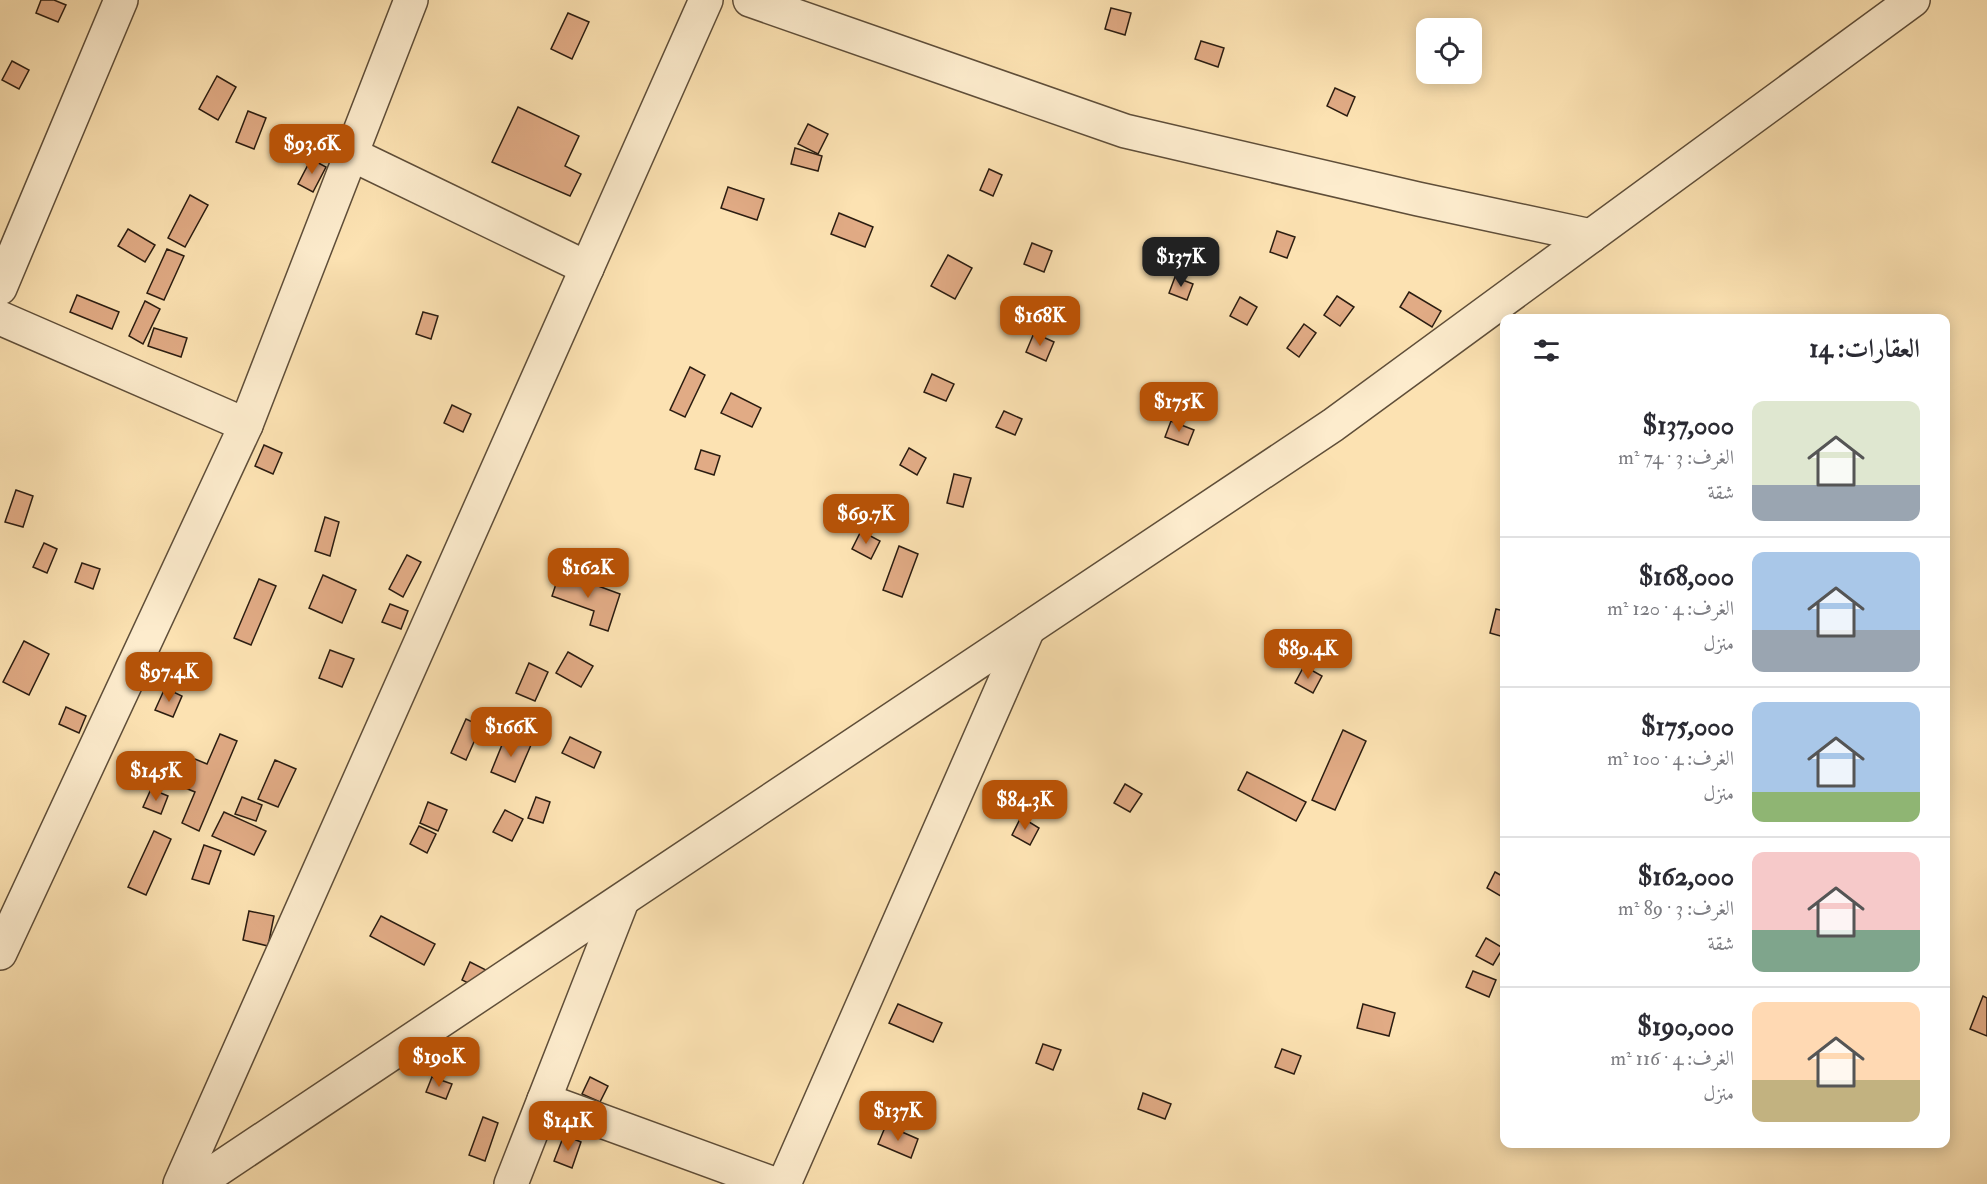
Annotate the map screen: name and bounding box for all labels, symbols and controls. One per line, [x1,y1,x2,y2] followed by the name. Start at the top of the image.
[1416,18,1482,84] map controls
[1416,18,1482,84] button: locate
[263,124,361,175] pin: $93.6K
[283,131,341,156] text: $93.6K
[1139,237,1223,288] pin: $137K
[1156,244,1206,269] text: $137K
[998,296,1082,347] pin: $168K
[1014,303,1066,328] text: $168K
[1809,333,1920,365] text: العقارات: 14
[1530,334,1563,367] icon: filters
[1137,382,1221,433] pin: $175K
[1154,389,1204,414] text: $175K
[1642,410,1734,442] text: $137,000
[1800,425,1872,497] icon: home
[1618,445,1734,470] text: الغرف: 3 · 74 m²
[1708,480,1734,505] text: شقة
[817,494,915,545] pin: $69.7K
[837,501,895,526] text: $69.7K
[546,548,630,599] pin: $162K
[562,555,614,580] text: $162K
[1639,561,1734,593] text: $168,000
[1800,576,1872,648] icon: home
[1607,596,1734,621] text: الغرف: 4 · 120 m²
[1259,629,1357,680] pin: $89.4K
[1703,631,1734,656] text: منزل
[1278,636,1338,661] text: $89.4K
[120,652,218,703] pin: $97.4K
[139,659,199,684] text: $97.4K
[469,707,553,758] pin: $166K
[1641,711,1734,743] text: $175,000
[485,714,537,739] text: $166K
[1800,726,1872,798] icon: home
[1607,746,1734,771] text: الغرف: 4 · 100 m²
[114,751,198,802] pin: $145K
[130,758,182,783] text: $145K
[976,780,1074,831] pin: $84.3K
[1703,781,1734,806] text: منزل
[996,787,1054,812] text: $84.3K
[1638,861,1734,893] text: $162,000
[1800,876,1872,948] icon: home
[1618,896,1734,921] text: الغرف: 3 · 89 m²
[1708,931,1734,956] text: شقة
[1637,1011,1734,1043] text: $190,000
[1800,1026,1872,1098] icon: home
[397,1037,481,1088] pin: $190K
[413,1044,465,1069] text: $190K
[1610,1046,1734,1071] text: الغرف: 4 · 116 m²
[1703,1081,1734,1106] text: منزل
[856,1091,940,1142] pin: $137K
[873,1098,923,1123] text: $137K
[526,1101,610,1152] pin: $141K
[543,1108,593,1133] text: $141K

